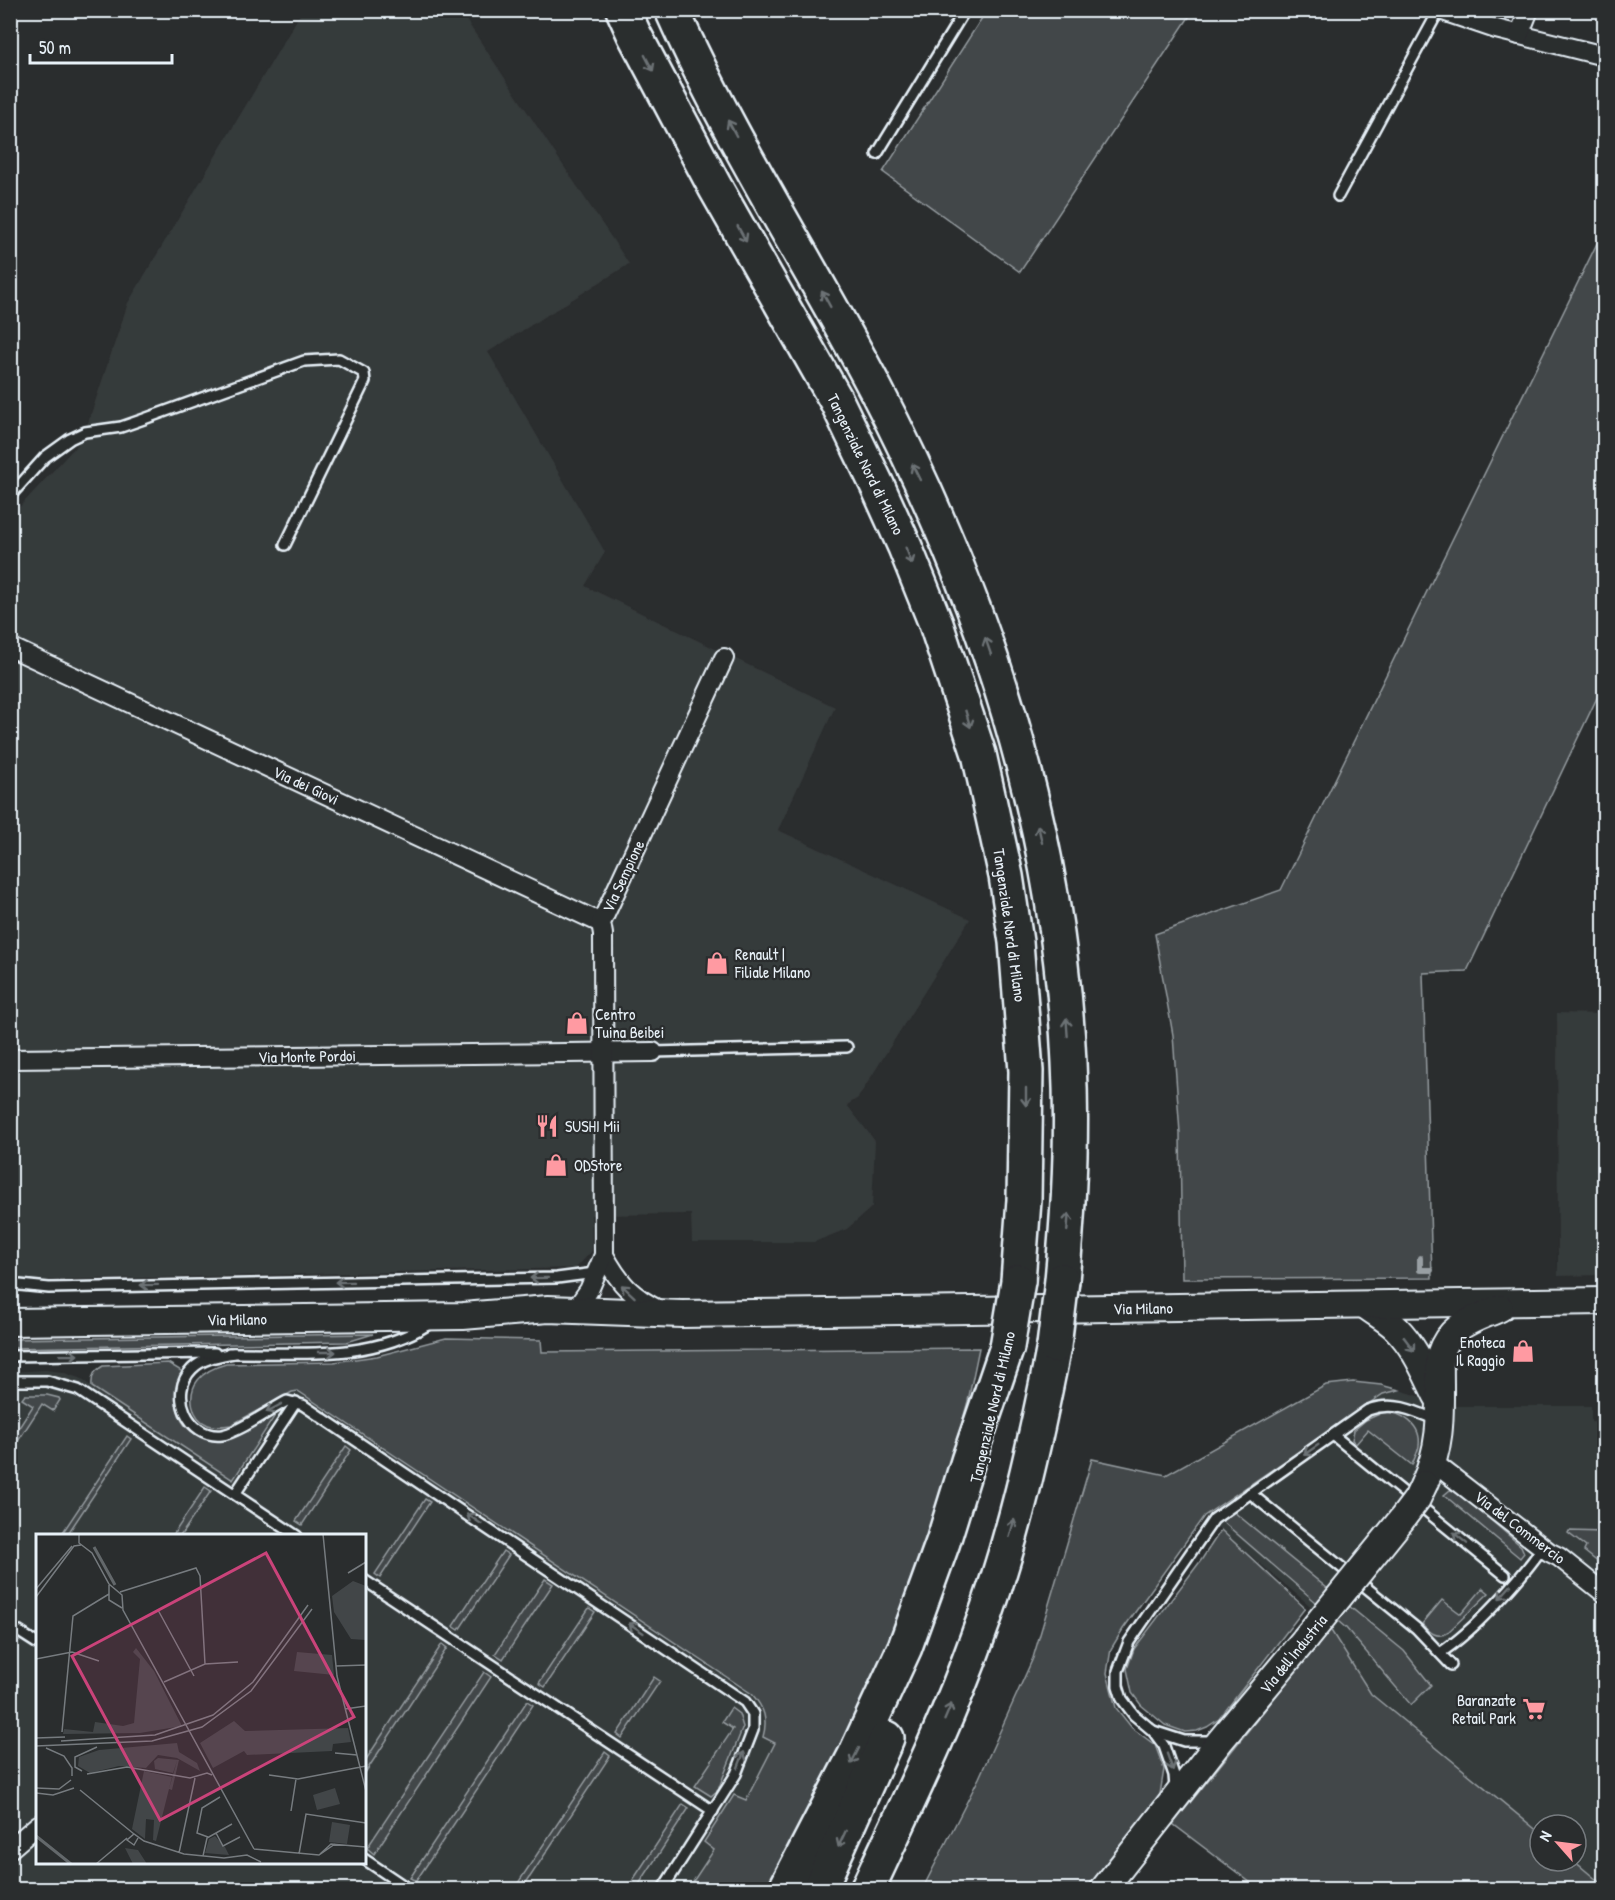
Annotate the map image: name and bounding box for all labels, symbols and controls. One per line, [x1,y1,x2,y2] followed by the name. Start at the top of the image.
[30,27,172,65] scale bar
[39,35,71,60] text: 50 m
[643,54,655,71] one-way arrow
[726,120,737,138] one-way arrow
[736,225,748,242] one-way arrow
[820,291,832,308] one-way arrow
[822,390,910,539] street label: Tangenziale Nord di Milano
[910,463,922,481] one-way arrow
[904,546,915,565] one-way arrow
[982,637,993,656] one-way arrow
[963,709,974,728] one-way arrow
[270,760,342,810] street label: Via dei Giovi
[1034,825,1045,844] one-way arrow
[597,836,650,916] street label: Via Sempione
[988,847,1032,1004] street label: Tangenziale Nord di Milano
[734,943,811,983] place label: Renault | Filiale Milano
[704,950,730,976] shop icon: Renault | Filiale Milano
[595,1003,664,1043] place label: Centro Tuina Beibei
[564,1010,590,1036] shop icon: Centro Tuina Beibei
[1061,1017,1072,1037] one-way arrow
[258,1044,356,1068] street label: Via Monte Pordoi
[1020,1087,1032,1107] one-way arrow
[534,1113,560,1139] restaurant icon: SUSHI Mii
[565,1115,620,1137] place label: SUSHI Mii
[543,1152,569,1178] shop icon: ODStore
[574,1154,623,1176] place label: ODStore
[1062,1212,1073,1232] one-way arrow
[530,1273,550,1284] one-way arrow
[335,1276,355,1288] one-way arrow
[140,1279,160,1291] one-way arrow
[621,1283,636,1298] one-way arrow
[1113,1296,1174,1320] street label: Via Milano
[207,1307,268,1331] street label: Via Milano
[964,1329,1020,1485] street label: Tangenziale Nord di Milano
[1455,1331,1506,1371] place label: Enoteca Il Raggio
[1403,1335,1415,1351] one-way arrow
[1510,1338,1536,1364] shop icon: Enoteca Il Raggio
[316,1346,336,1358] one-way arrow
[58,1349,78,1361] one-way arrow
[266,1402,283,1414] one-way arrow
[1304,1444,1320,1456] one-way arrow
[1470,1485,1571,1569] street label: Via del Commercio
[466,1513,482,1525] one-way arrow
[1006,1519,1018,1538] one-way arrow
[1453,1531,1468,1545] one-way arrow
[36,1534,366,1864] inset map
[1498,1584,1512,1599] one-way arrow
[1254,1610,1332,1698] street label: Via dell'Industria
[628,1622,644,1634] one-way arrow
[1452,1689,1517,1729] place label: Baranzate Retail Park
[1521,1696,1547,1722] supermarket icon: Baranzate Retail Park
[943,1703,954,1721] one-way arrow
[849,1746,860,1764] one-way arrow
[736,1751,747,1770] one-way arrow
[1165,1752,1176,1771] one-way arrow
[1528,1813,1588,1873] north arrow
[1533,1827,1557,1845] text: N
[836,1830,847,1848] one-way arrow

